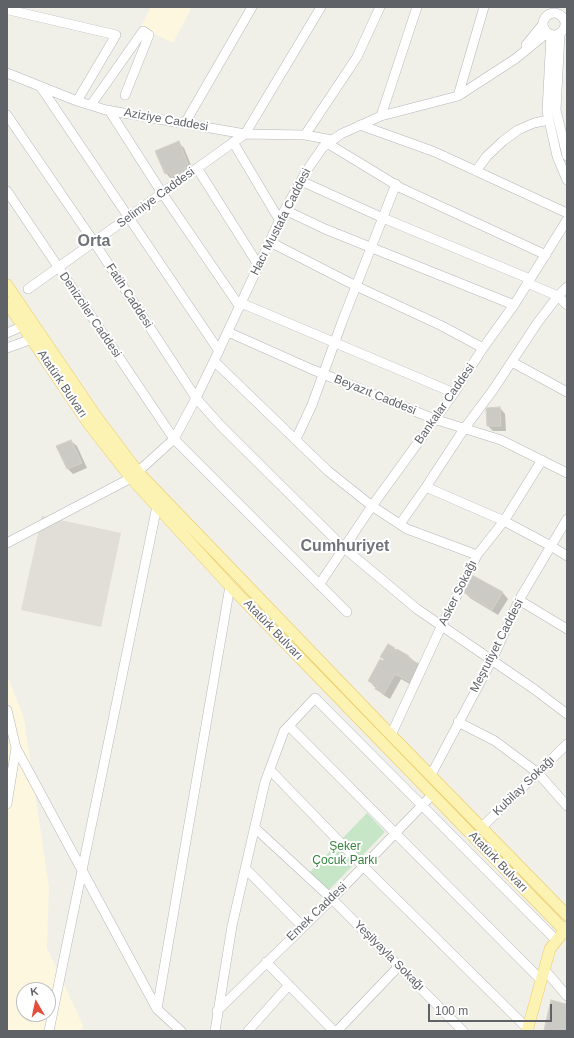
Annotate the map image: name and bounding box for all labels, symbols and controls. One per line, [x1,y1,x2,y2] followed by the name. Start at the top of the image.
[123,105,209,135] street label: Aziziye Caddesi
[114,165,198,231] street label: Selimiye Caddesi
[248,166,314,278] street label: Hacı Mustafa Caddesi
[78,232,110,252] district label: Orta
[103,261,155,331] street label: Fatih Caddesi
[56,270,124,360] street label: Denizciler Caddesi
[34,347,90,421] street label: Atatürk Bulvarı
[412,361,478,447] street label: Bankalar Caddesi
[332,372,418,418] street label: Beyazıt Caddesi
[301,537,389,557] district label: Cumhuriyet
[436,558,480,628] street label: Asker Sokağı
[240,597,306,663] street label: Atatürk Bulvarı
[467,597,527,695] street label: Meşrutiyet Caddesi
[490,753,558,819] street label: Kubilay Sokağı
[465,829,531,895] street label: Atatürk Bulvarı
[312,840,378,868] park label: Şeker Çocuk Parkı
[284,880,350,944] street label: Emek Caddesi
[351,918,427,994] street label: Yeşilyayla Sokağı
[16,982,56,1022] north arrow
[29,985,39,998] text: K
[430,996,554,1022] scale bar
[435,1004,468,1018] text: 100 m

